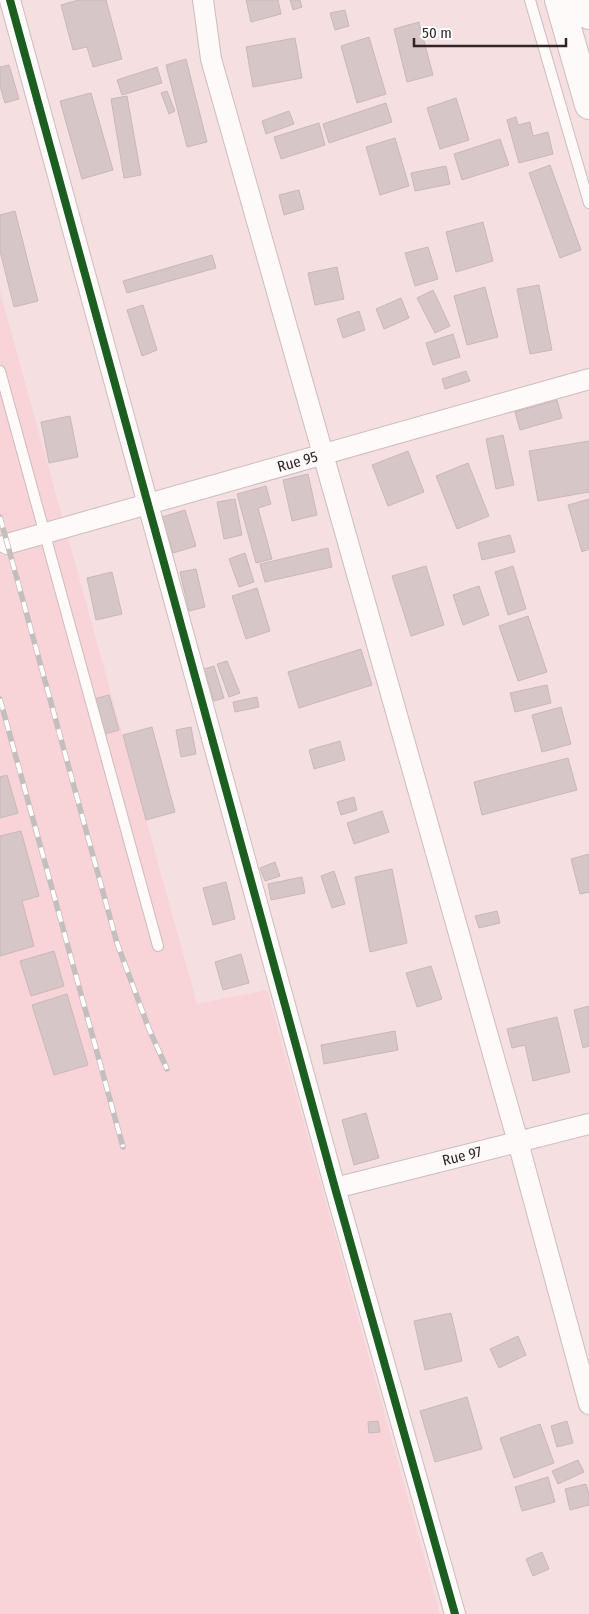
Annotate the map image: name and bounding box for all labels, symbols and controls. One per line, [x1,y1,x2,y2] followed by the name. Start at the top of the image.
[414,15,566,47] scale bar
[422,24,452,42] text: 50 m
[275,447,320,476] street label: Rue 95
[440,1142,484,1170] street label: Rue 97

